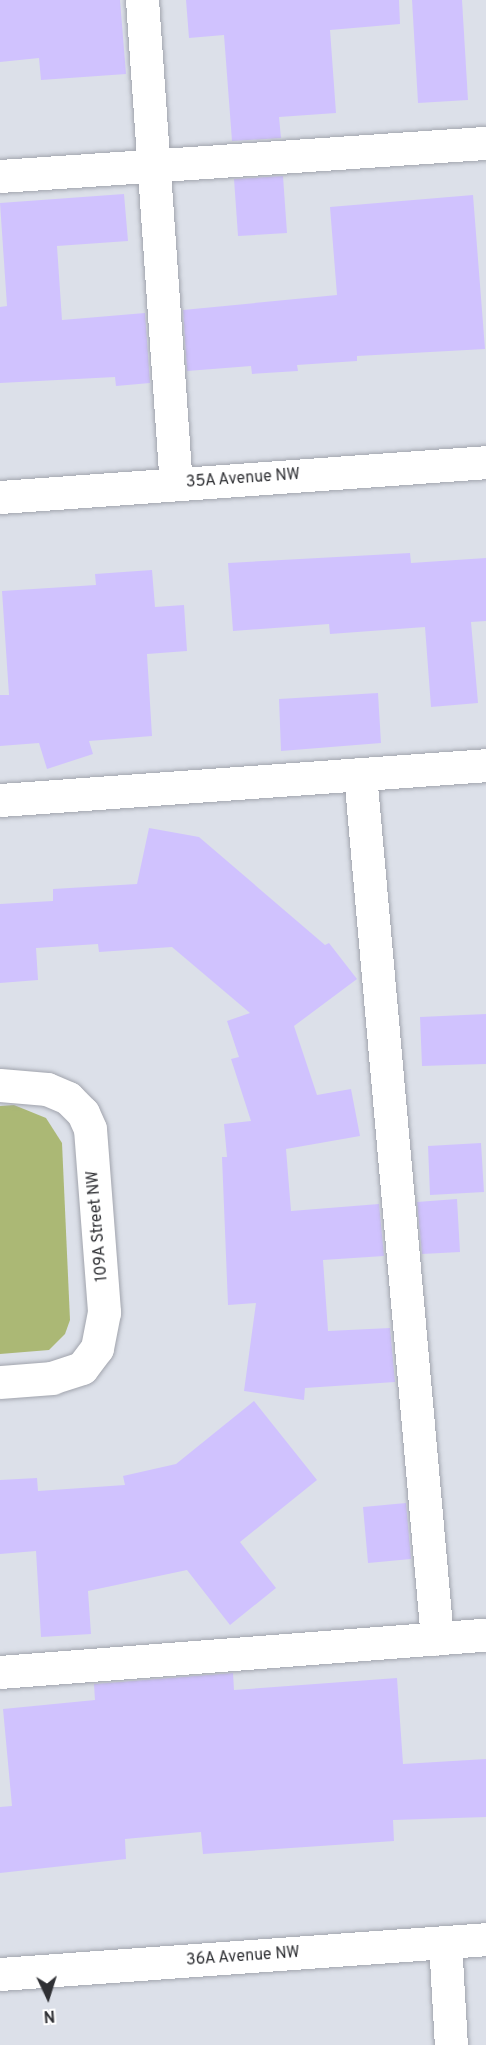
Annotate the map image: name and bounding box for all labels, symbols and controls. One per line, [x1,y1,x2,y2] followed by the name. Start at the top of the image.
[185,465,301,493] street label: 35A Avenue NW
[84,1169,112,1283] street label: 109A Street NW
[185,1943,301,1971] street label: 36A Avenue NW
[18,1967,78,2027] north arrow
[43,2005,56,2025] text: N

